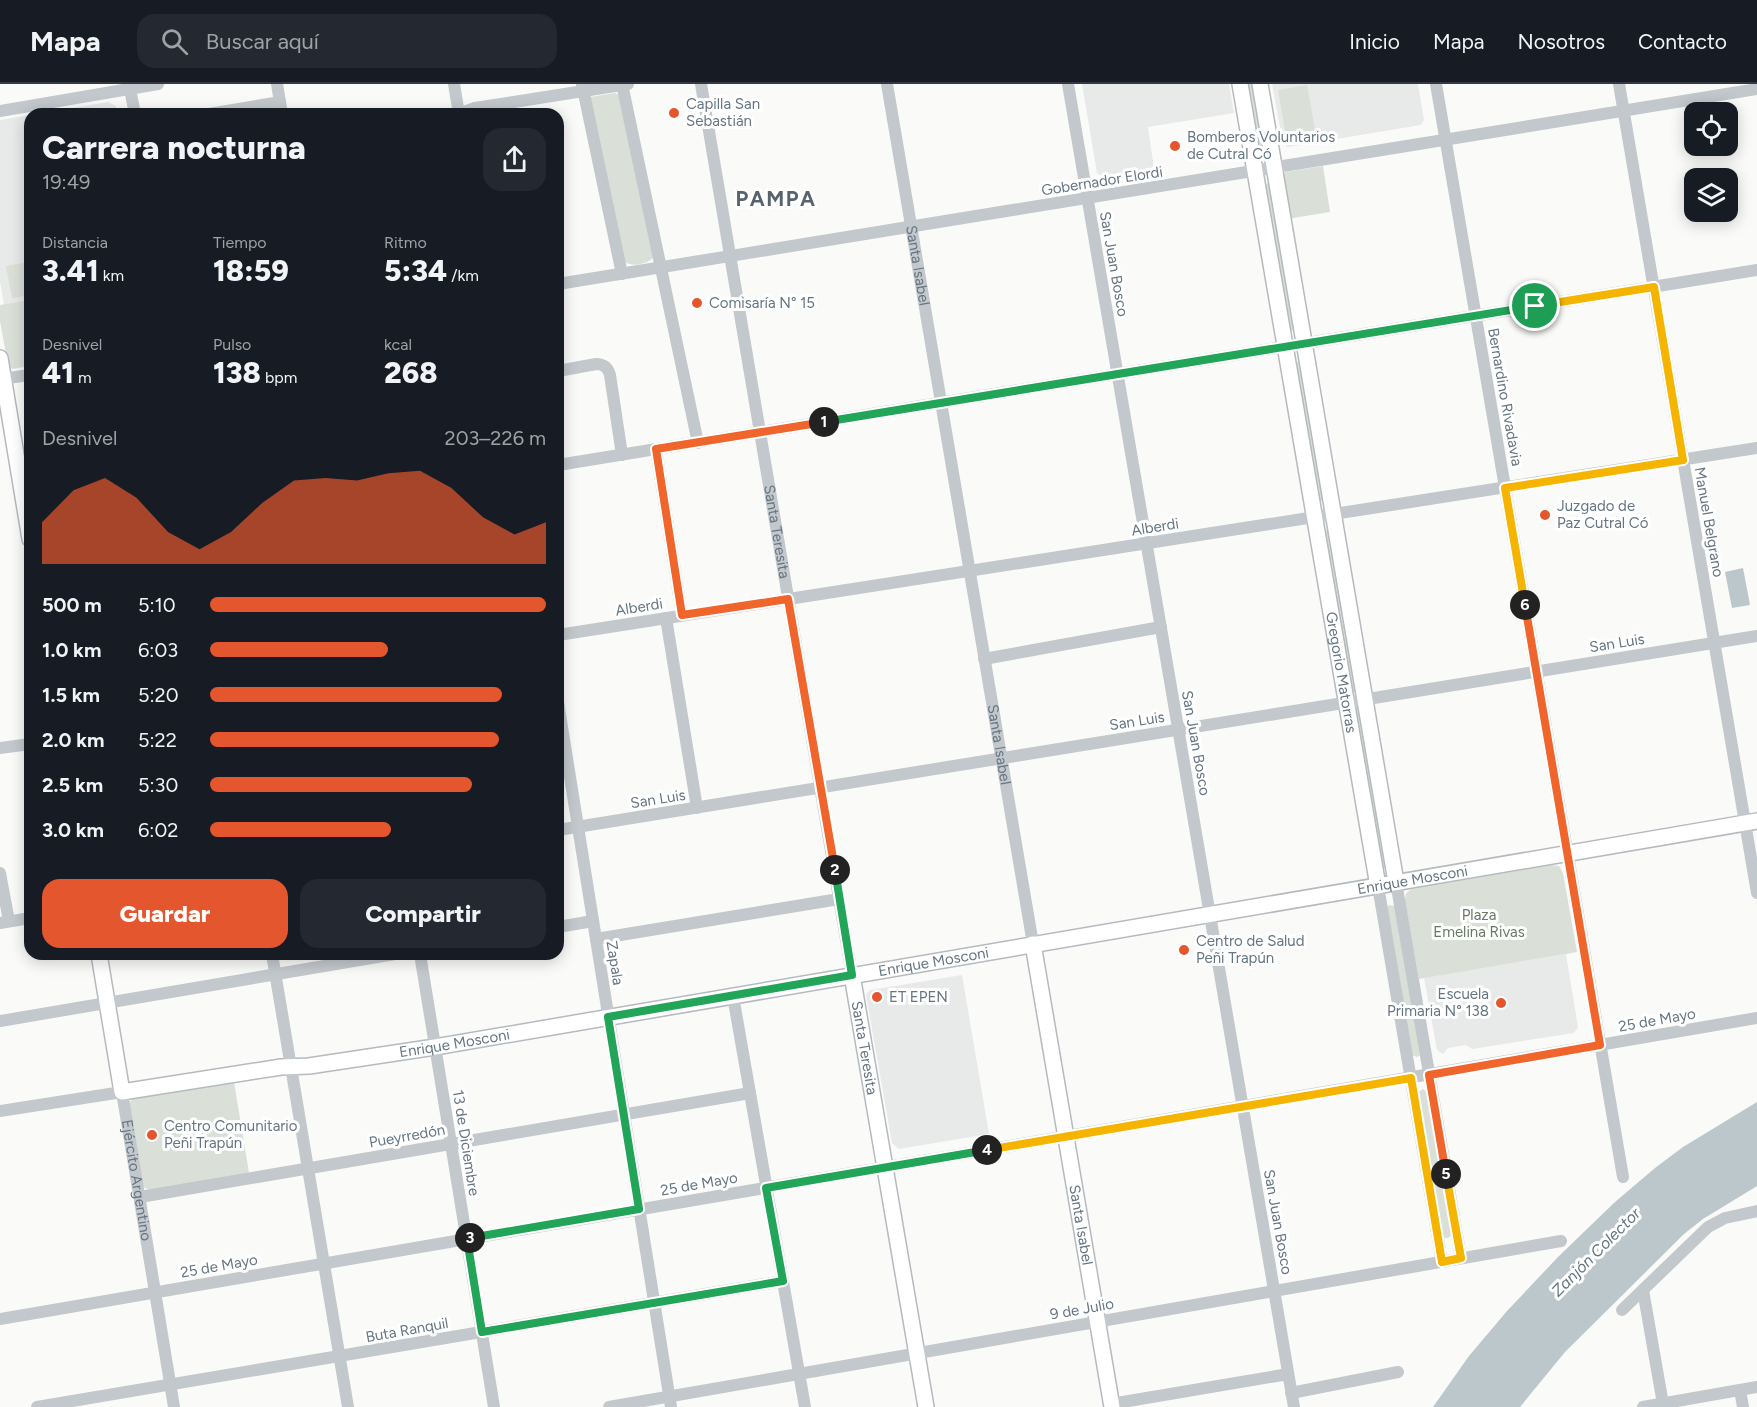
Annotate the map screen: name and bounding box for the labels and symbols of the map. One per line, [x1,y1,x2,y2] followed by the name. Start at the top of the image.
[686,95,760,130] place label: Capilla San Sebastián
[667,106,681,120] marker: Capilla San Sebastián
[1187,128,1335,163] place label: Bomberos Voluntarios de Cutral Có
[1168,139,1182,153] marker: Bomberos Voluntarios de Cutral Có
[1040,163,1164,199] street label: Gobernador Elordi
[736,186,816,211] district label: PAMPA
[1096,210,1132,318] street label: San Juan Bosco
[902,224,933,307] street label: Santa Isabel
[1509,280,1560,331] pin
[709,294,815,312] place label: Comisaría N° 15
[690,296,704,310] marker: Comisaría N° 15
[1484,327,1526,467] street label: Bernardino Rivadavia
[809,407,839,437] pin: 1
[1690,466,1728,579] street label: Manuel Belgrano
[760,483,794,580] street label: Santa Teresita
[1557,497,1649,532] place label: Juzgado de Paz Cutral Có
[1538,508,1552,522] marker: Juzgado de Paz Cutral Có
[1130,514,1180,540] street label: Alberdi
[1510,590,1540,620] pin: 6
[614,594,664,620] street label: Alberdi
[1322,610,1361,734] street label: Gregorio Matorras
[1588,630,1646,656] street label: San Luis
[1178,689,1214,797] street label: San Juan Bosco
[983,703,1015,786] street label: Santa Isabel
[1108,708,1166,734] street label: San Luis
[629,786,687,812] street label: San Luis
[820,855,850,885] pin: 2
[1356,862,1469,898] street label: Enrique Mosconi
[1433,906,1525,941] park label: Plaza Emelina Rivas
[1196,932,1305,967] place label: Centro de Salud Peñi Trapún
[603,940,627,986] street label: Zapala
[877,943,990,980] street label: Enrique Mosconi
[1177,943,1191,957] marker: Centro de Salud Peñi Trapún
[1387,985,1489,1020] place label: Escuela Primaria N° 138
[889,988,948,1006] place label: ET EPEN
[870,990,884,1004] marker: ET EPEN
[1494,996,1508,1010] marker: Escuela Primaria N° 138
[848,1000,881,1096] street label: Santa Teresita
[1617,1004,1697,1036] street label: 25 de Mayo
[398,1025,511,1061] street label: Enrique Mosconi
[449,1089,483,1197] street label: 13 de Diciembre
[164,1117,298,1152] place label: Centro Comunitario Peñi Trapún
[118,1118,156,1243] street label: Ejército Argentino
[367,1120,447,1152] street label: Pueyrredón
[145,1128,159,1142] marker: Centro Comunitario Peñi Trapún
[972,1135,1002,1165] pin: 4
[1431,1159,1461,1189] pin: 5
[659,1168,739,1200] street label: 25 de Mayo
[1260,1168,1296,1276] street label: San Juan Bosco
[1065,1183,1097,1267] street label: Santa Isabel
[1548,1203,1645,1300] water label: Zanjón Colector
[455,1223,485,1253] pin: 3
[179,1250,259,1282] street label: 25 de Mayo
[1049,1294,1116,1323] street label: 9 de Julio
[364,1314,450,1346] street label: Buta Ranquil

